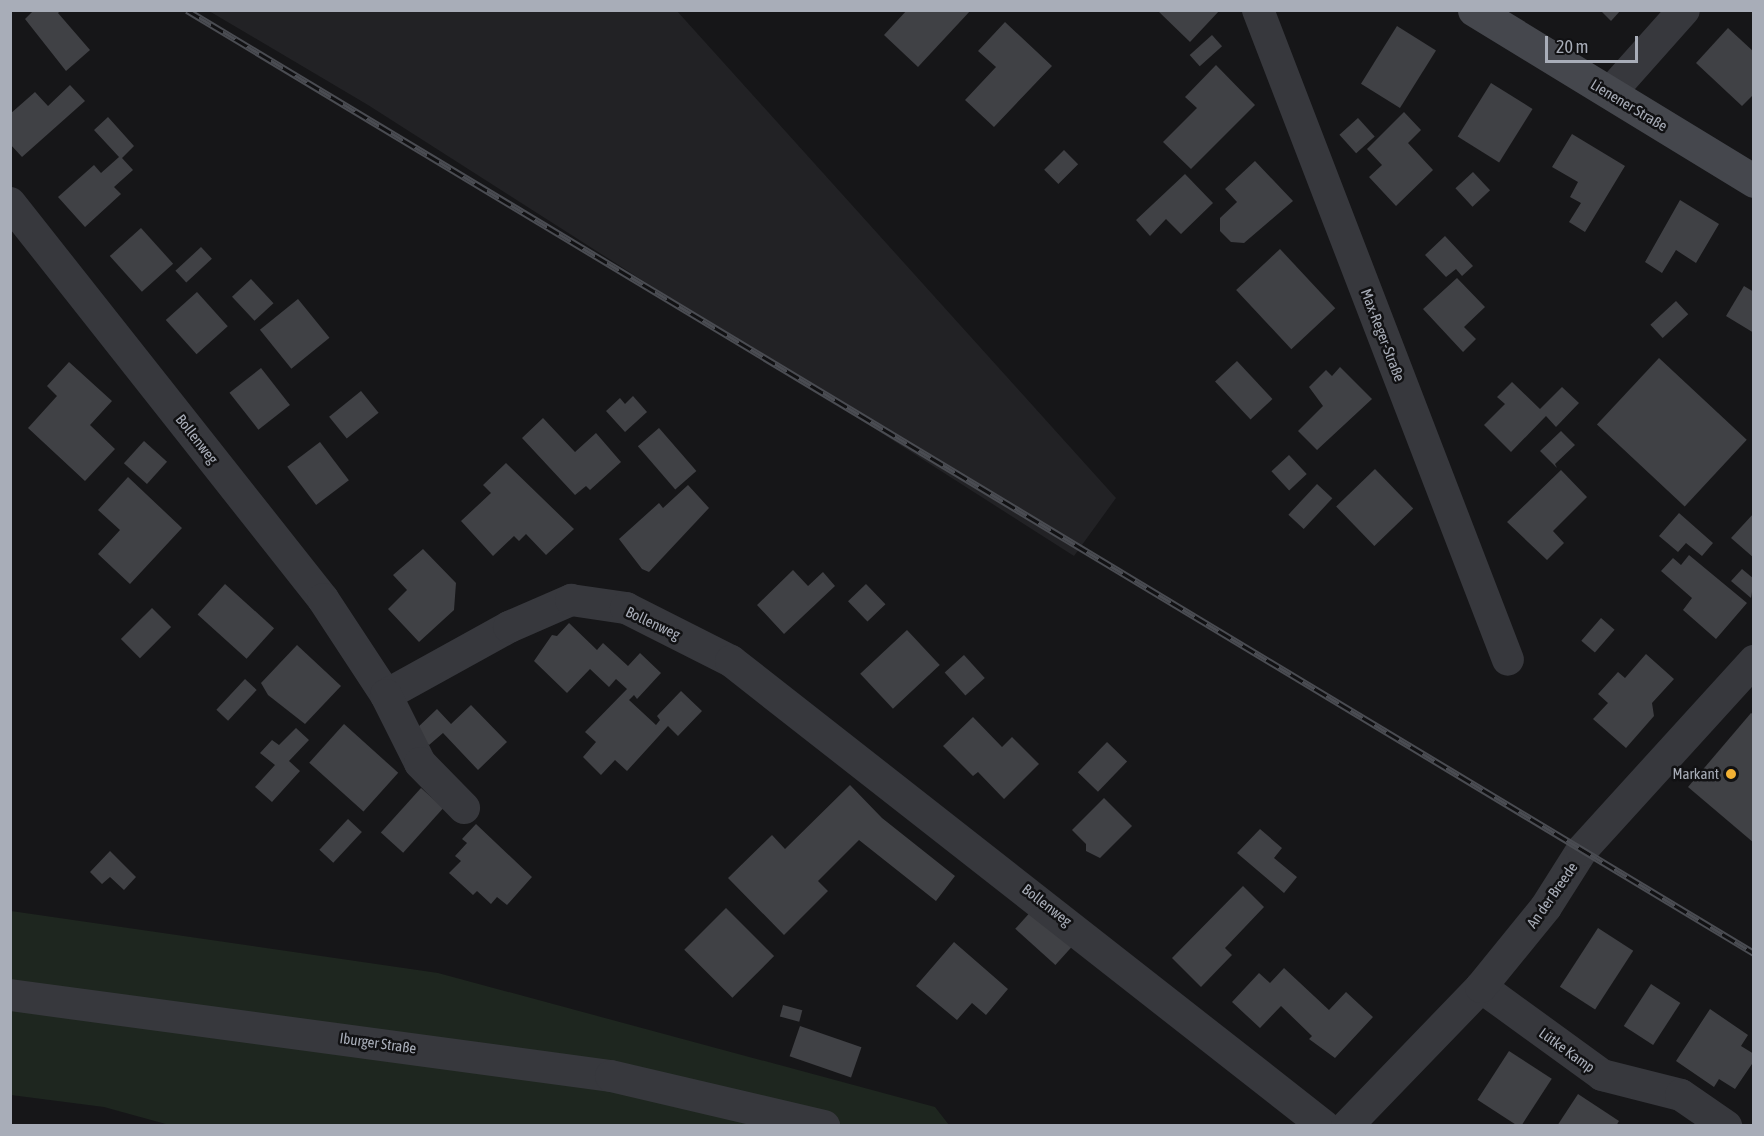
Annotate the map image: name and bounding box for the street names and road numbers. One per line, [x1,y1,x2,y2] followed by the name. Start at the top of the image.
[1587,75,1671,135] street label: Lienener Straße
[1357,286,1409,384] street label: Max-Reger-Straße
[172,411,222,467] street label: Bollenweg
[623,603,683,643] street label: Bollenweg
[1523,859,1581,931] street label: An der Breede
[1019,880,1075,930] street label: Bollenweg
[1536,1024,1598,1076] street label: Lütke Kamp
[339,1029,417,1057] street label: Iburger Straße

